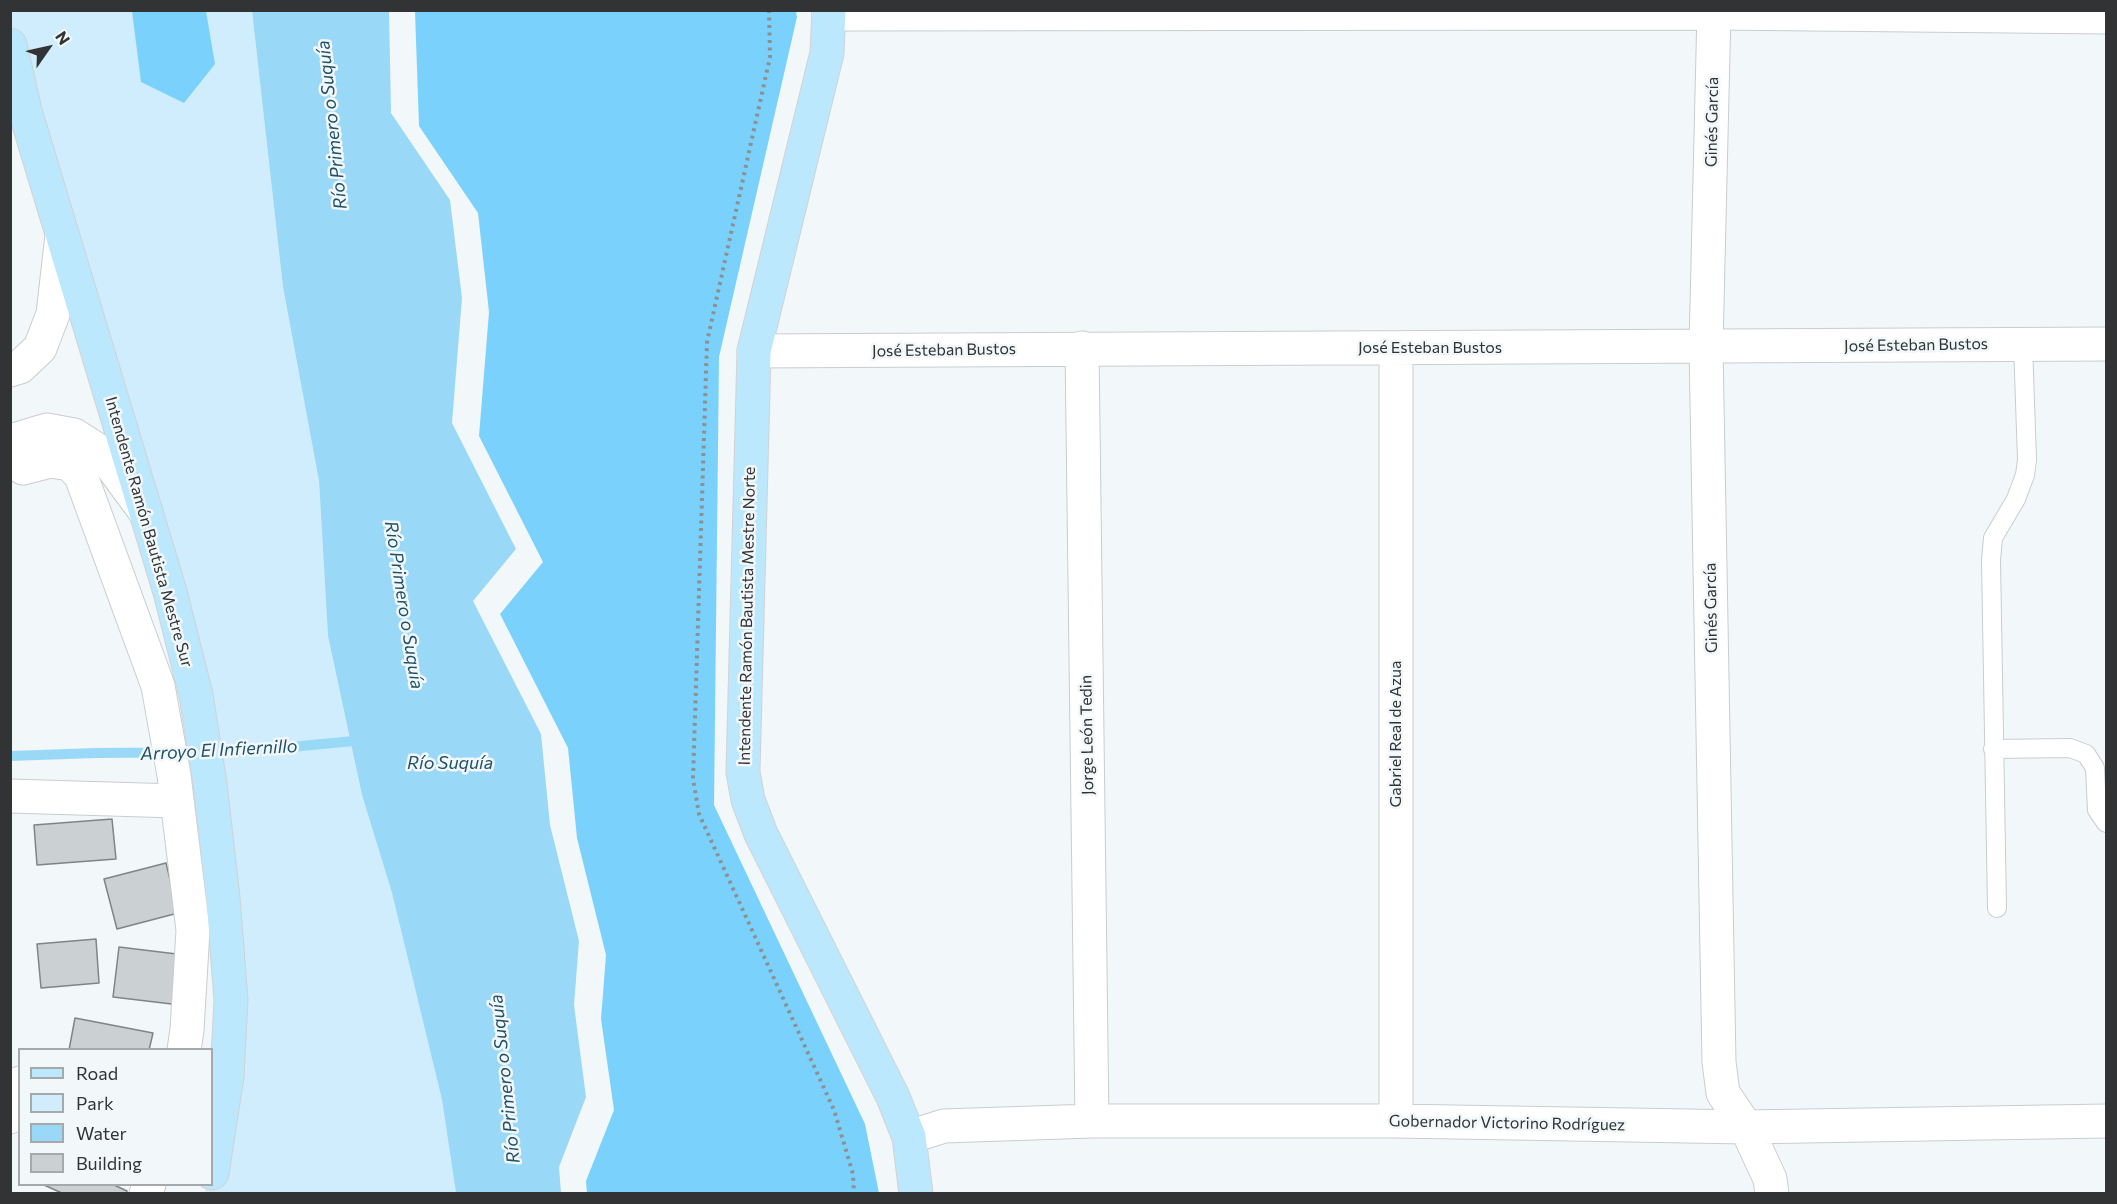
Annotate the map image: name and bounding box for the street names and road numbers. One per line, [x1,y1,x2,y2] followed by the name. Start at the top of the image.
[1702,77,1722,167] street label: Ginés García
[1844,334,1988,356] street label: José Esteban Bustos
[1358,338,1502,358] street label: José Esteban Bustos
[872,339,1016,361] street label: José Esteban Bustos
[101,394,197,670] street label: Intendente Ramón Bautista Mestre Sur
[735,466,759,766] street label: Intendente Ramón Bautista Mestre Norte
[1701,563,1721,653] street label: Ginés García
[1386,661,1406,807] street label: Gabriel Real de Azua
[1076,675,1098,795] street label: Jorge León Tedin
[1389,1111,1625,1135] street label: Gobernador Victorino Rodríguez

